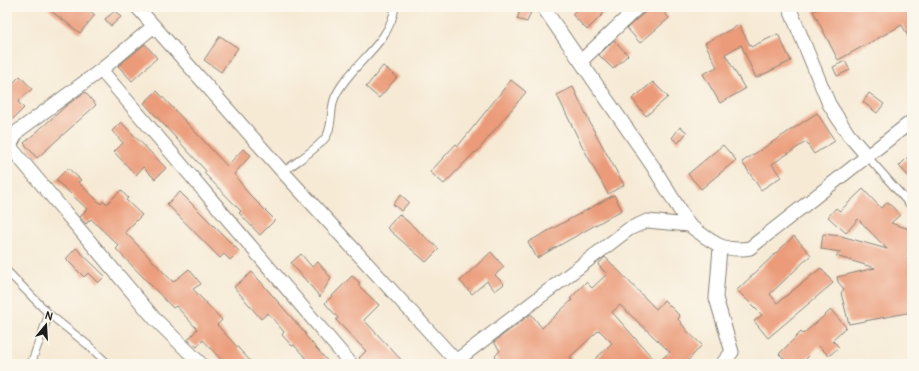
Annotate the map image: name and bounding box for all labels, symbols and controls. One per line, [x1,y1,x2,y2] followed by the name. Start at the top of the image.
[26,305,66,345] north arrow
[43,309,55,323] text: N

